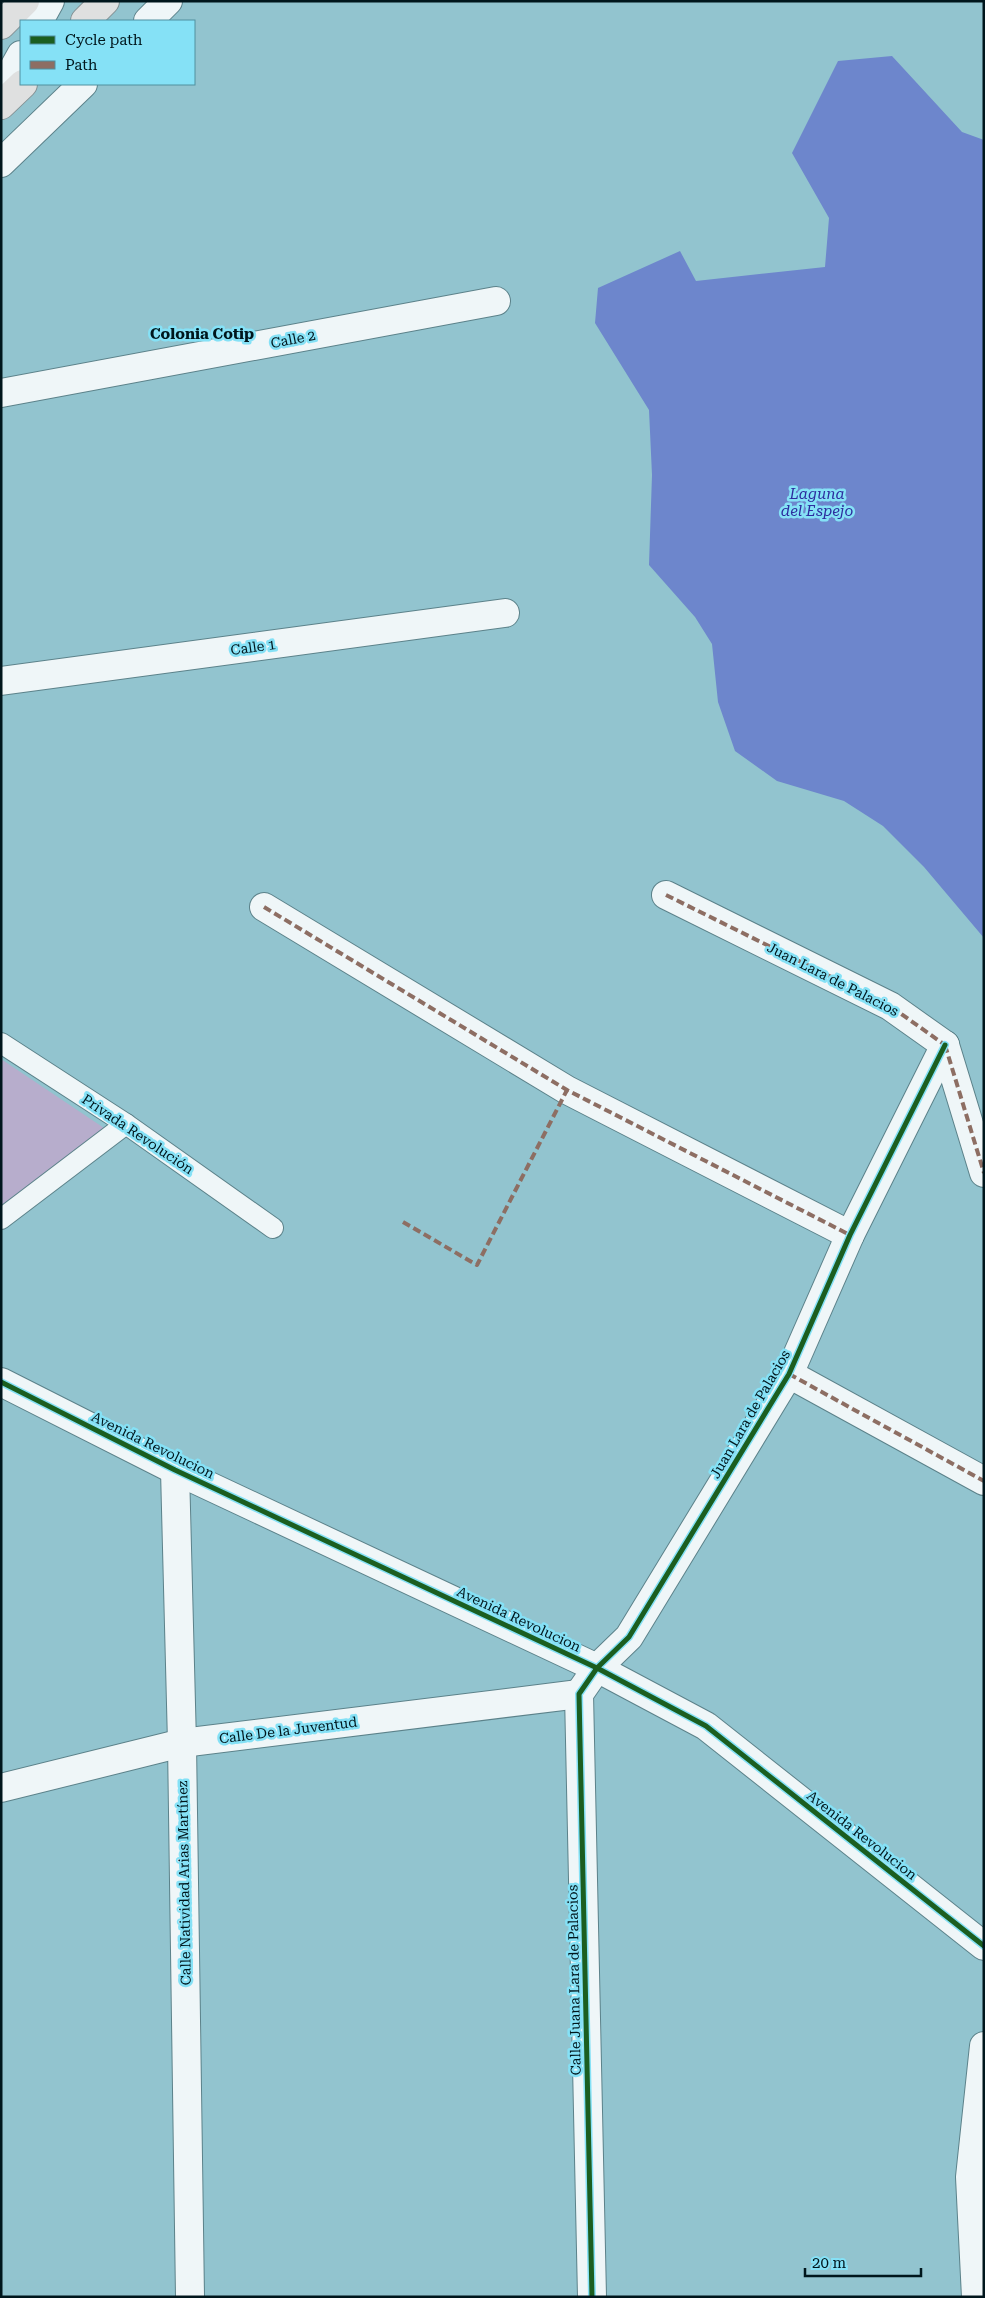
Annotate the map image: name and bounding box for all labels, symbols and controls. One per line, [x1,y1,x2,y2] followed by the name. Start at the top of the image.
[20,20,195,85] legend
[65,31,143,49] text: Cycle path
[65,56,98,74] text: Path
[150,325,254,343] district label: Colonia Cotip
[269,327,317,351] street label: Calle 2
[781,485,853,520] water label: Laguna del Espejo
[229,636,277,658] street label: Calle 1
[765,939,902,1019] street label: Juan Lara de Palacios
[79,1091,197,1177] street label: Privada Revolución
[707,1347,793,1481] street label: Juan Lara de Palacios
[89,1408,217,1482] street label: Avenida Revolucion
[454,1583,584,1655] street label: Avenida Revolucion
[218,1714,358,1746] street label: Calle De la Juventud
[174,1780,194,1985] street label: Calle Natividad Arias Martínez
[804,1787,920,1883] street label: Avenida Revolucion
[564,1884,584,2075] street label: Calle Juana Lara de Palacios
[805,2246,921,2278] scale bar
[812,2254,847,2272] text: 20 m

